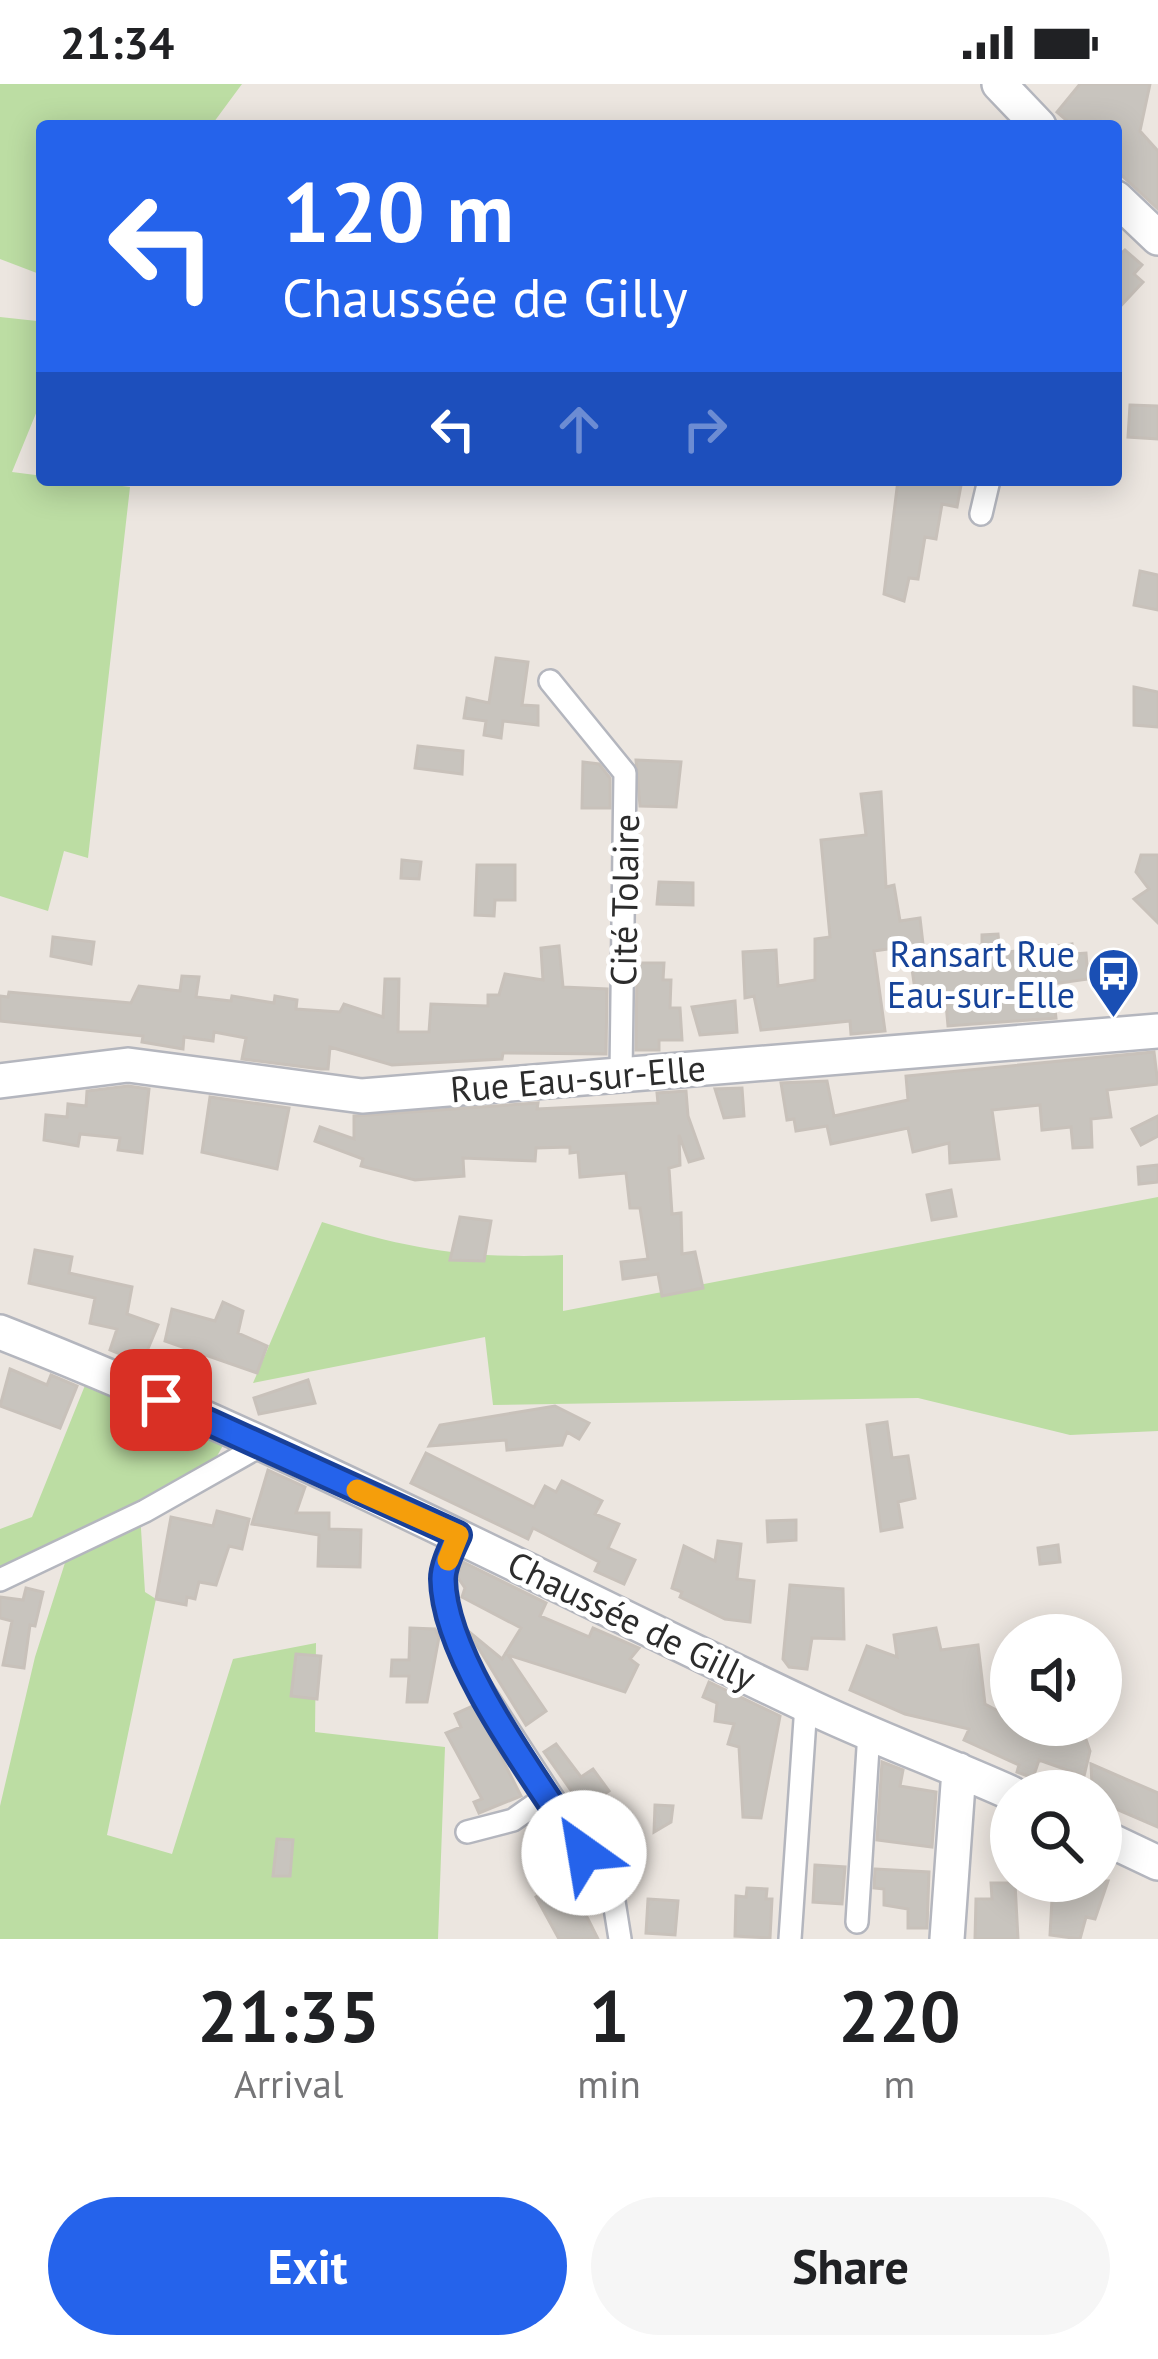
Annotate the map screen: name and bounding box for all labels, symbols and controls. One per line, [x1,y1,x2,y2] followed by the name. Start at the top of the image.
[60,13,174,71] text: 21:34
[282,156,514,265] text: 120 m
[84,168,240,324] icon: left
[282,262,688,332] text: Chaussée de Gilly
[420,396,486,462] icon: left
[546,396,612,462] icon: ahead
[672,396,738,462] icon: right
[599,814,649,986] street label: Cité Tolaire
[887,930,1075,1018] place label: Ransart Rue Eau-sur-Elle
[1086,946,1142,1020] bus stop icon: Ransart Rue Eau-sur-Elle
[448,1043,708,1113] street label: Rue Eau-sur-Elle
[110,1349,212,1451] pin
[128,1367,194,1433] icon: arrive
[500,1540,764,1700] street label: Chaussée de Gilly
[990,1614,1122,1902] map controls
[990,1614,1122,1746] button: sound
[990,1770,1122,1902] button: search
[521,1790,647,1916] position arrow
[197,1969,380,2062] text: 21:35
[589,1969,630,2062] text: 1
[838,1969,961,2062] text: 220
[234,2058,343,2109] text: Arrival
[577,2058,641,2109] text: min
[884,2058,915,2109] text: m
[48,2197,567,2335] button: Exit
[591,2197,1110,2335] button: Share

